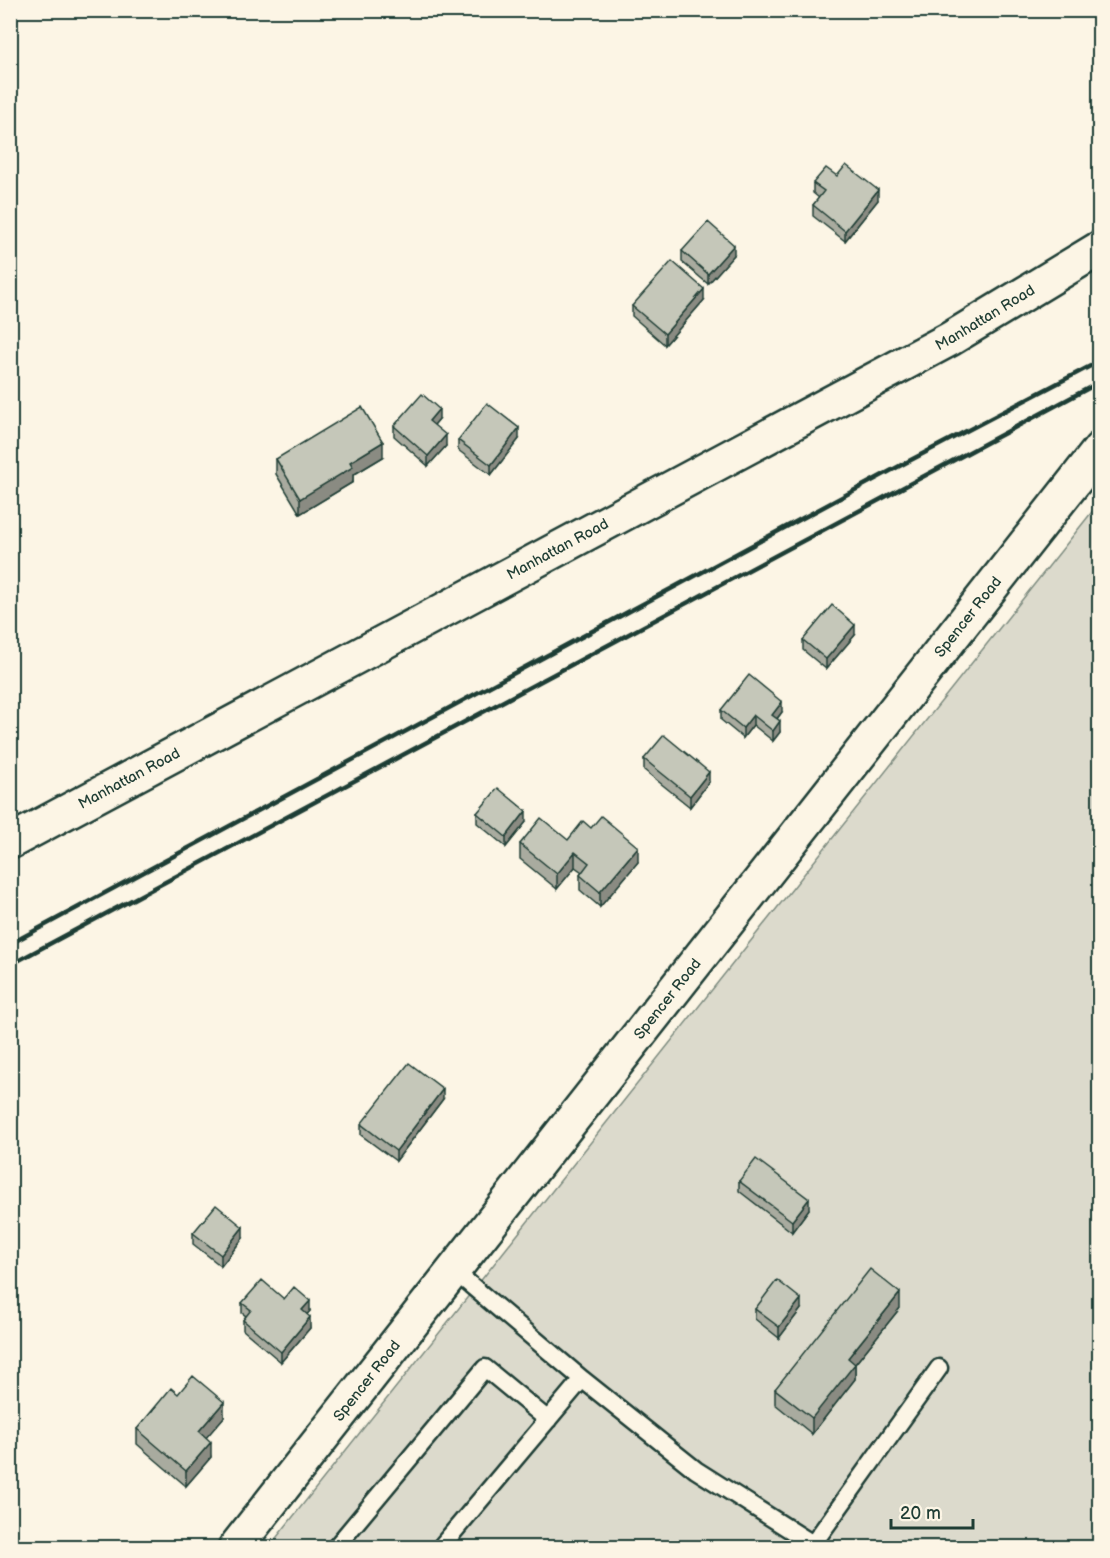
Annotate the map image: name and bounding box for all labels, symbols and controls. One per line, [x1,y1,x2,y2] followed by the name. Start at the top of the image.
[932,281,1038,355] street label: Manhattan Road
[504,514,612,584] street label: Manhattan Road
[931,573,1006,661] street label: Spencer Road
[75,744,183,814] street label: Manhattan Road
[630,955,705,1043] street label: Spencer Road
[329,1337,405,1425] street label: Spencer Road
[891,1492,974,1530] scale bar
[900,1503,941,1524] text: 20 m

